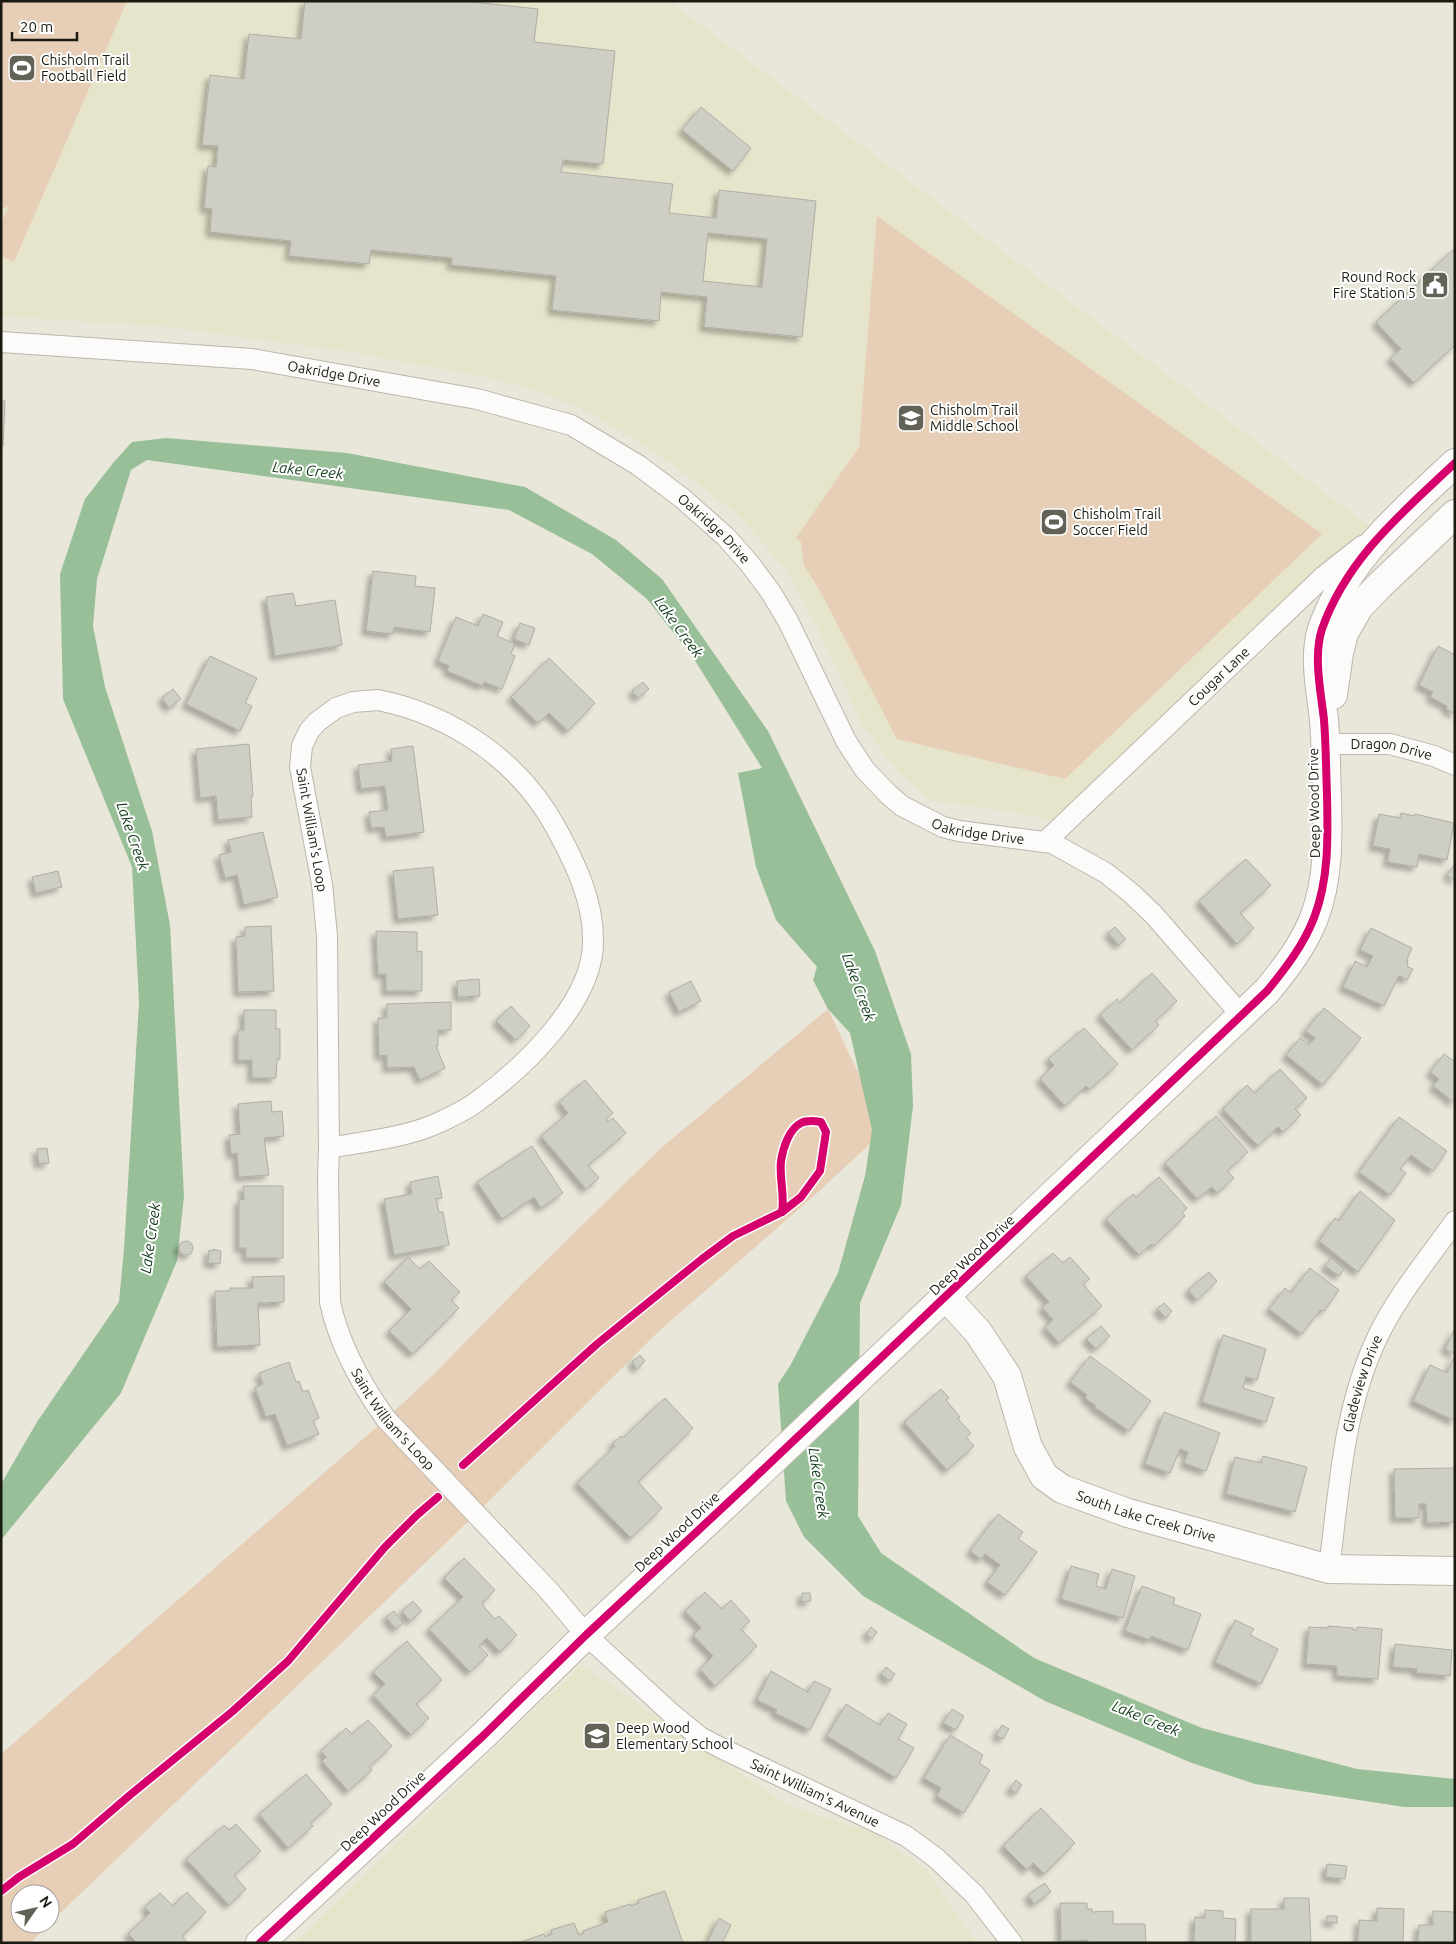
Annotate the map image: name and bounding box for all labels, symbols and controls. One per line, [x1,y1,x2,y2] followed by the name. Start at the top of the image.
[12,10,78,42] scale bar
[20,18,53,35] text: 20 m
[41,52,129,84] place label: Chisholm Trail Football Field
[7,53,37,83] sports icon: Chisholm Trail Football Field
[1333,269,1416,301] place label: Round Rock Fire Station 5
[1420,270,1450,300] public building icon: Round Rock Fire Station 5
[286,357,382,390] street label: Oakridge Drive
[930,402,1019,434] place label: Chisholm Trail Middle School
[896,403,926,433] school or university icon: Chisholm Trail Middle School
[272,458,345,482] water label: Lake Creek
[675,490,754,567] street label: Oakridge Drive
[1073,506,1161,538] place label: Chisholm Trail Soccer Field
[1039,507,1069,537] sports icon: Chisholm Trail Soccer Field
[651,593,707,661] water label: Lake Creek
[1185,643,1253,709] street label: Cougar Lane
[1351,736,1434,763] street label: Dragon Drive
[1305,748,1323,858] street label: Deep Wood Drive
[293,767,331,893] street label: Saint William's Loop
[113,800,153,873] water label: Lake Creek
[929,814,1025,847] street label: Oakridge Drive
[839,951,879,1024] water label: Lake Creek
[137,1201,163,1274] water label: Lake Creek
[926,1212,1018,1298] street label: Deep Wood Drive
[1340,1332,1385,1434] street label: Gladeview Drive
[348,1366,438,1473] street label: Saint William's Loop
[806,1447,832,1520] water label: Lake Creek
[1074,1487,1218,1545] street label: South Lake Creek Drive
[631,1489,723,1575] street label: Deep Wood Drive
[1110,1697,1182,1739] water label: Lake Creek
[616,1720,734,1752] place label: Deep Wood Elementary School
[582,1721,612,1751] school or university icon: Deep Wood Elementary School
[748,1755,882,1830] street label: Saint William's Avenue
[337,1768,429,1854] street label: Deep Wood Drive
[10,1884,60,1934] north arrow
[36,1893,55,1911] text: N

